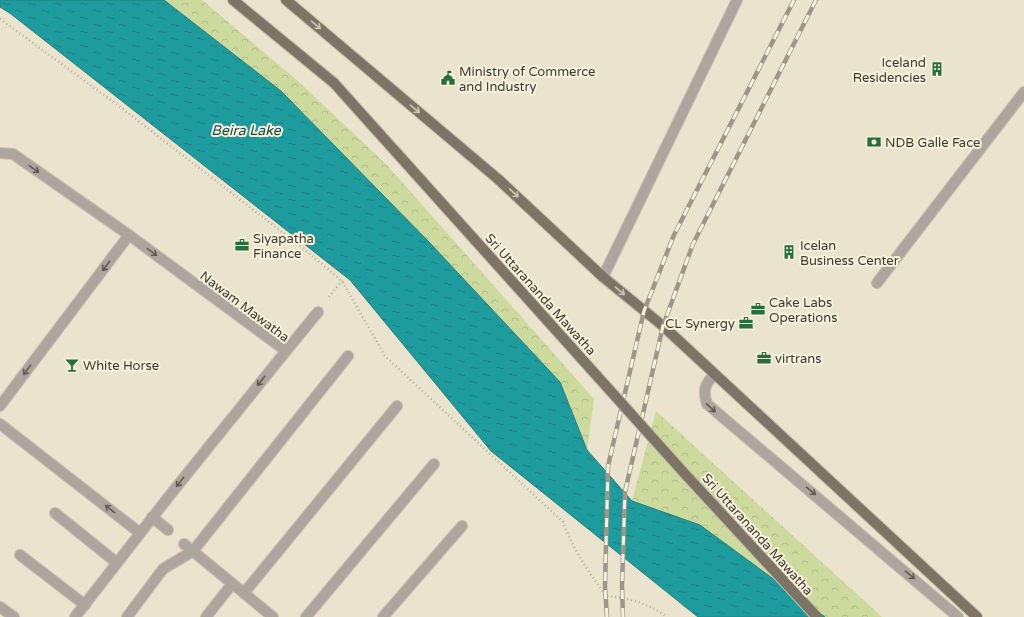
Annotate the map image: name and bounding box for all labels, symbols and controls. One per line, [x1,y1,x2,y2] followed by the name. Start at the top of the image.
[310,21,321,30] one-way arrow
[853,55,926,86] place label: Iceland Residencies
[929,61,945,77] building icon: Iceland Residencies
[459,64,595,95] place label: Ministry of Commerce and Industry
[440,70,456,86] public building icon: Ministry of Commerce and Industry
[410,104,420,113] one-way arrow
[211,122,282,139] water label: Beira Lake
[866,134,882,150] bank icon: NDB Galle Face
[885,135,980,151] place label: NDB Galle Face
[29,165,40,173] one-way arrow
[509,188,519,198] one-way arrow
[253,231,314,262] place label: Siyapatha Finance
[481,231,599,359] street label: Sri Uttarananda Mawatha
[234,237,250,253] office icon: Siyapatha Finance
[800,238,899,269] place label: Icelan Business Center
[781,244,797,260] building icon: Icelan Business Center
[146,248,157,256] one-way arrow
[101,261,110,272] one-way arrow
[197,268,292,346] street label: Nawam Mawatha
[614,286,625,295] one-way arrow
[769,295,837,326] place label: Cake Labs Operations
[750,301,766,317] office icon: Cake Labs Operations
[738,315,754,331] office icon: CL Synergy
[665,316,735,332] place label: CL Synergy
[756,350,772,366] office icon: virtrans
[775,351,822,367] place label: virtrans
[64,357,80,373] bar icon: White Horse
[83,358,159,374] place label: White Horse
[23,365,32,376] one-way arrow
[257,376,266,387] one-way arrow
[706,403,717,412] one-way arrow
[698,471,816,599] street label: Sri Uttarananda Mawatha
[175,477,184,488] one-way arrow
[805,487,816,496] one-way arrow
[104,505,115,513] one-way arrow
[905,571,916,580] one-way arrow

